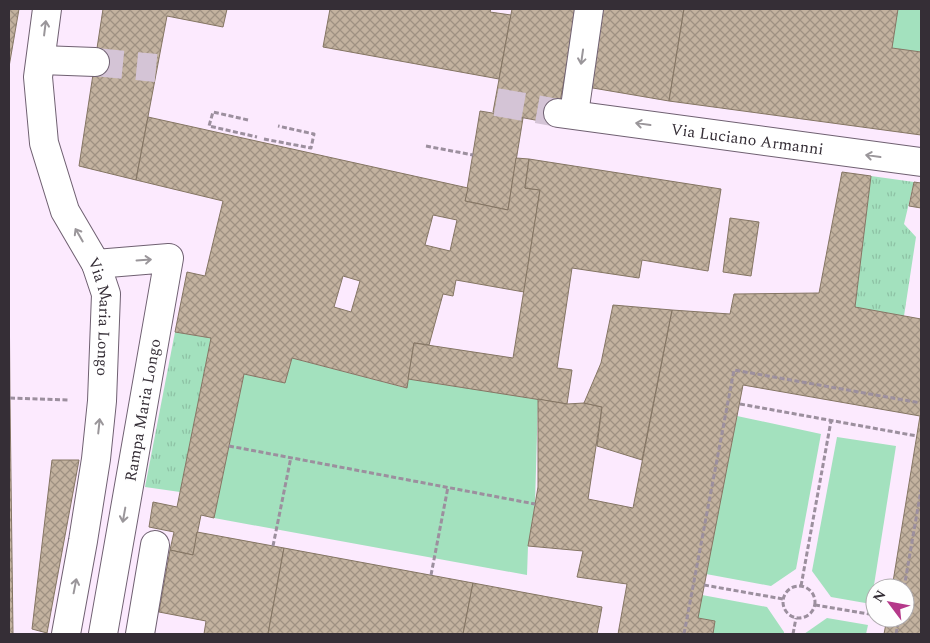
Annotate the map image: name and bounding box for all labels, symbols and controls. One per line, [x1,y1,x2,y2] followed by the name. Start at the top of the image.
[40,20,50,36] one-way arrow
[577,49,587,65] one-way arrow
[669,117,825,162] street label: Via Luciano Armanni
[635,119,651,129] one-way arrow
[865,150,881,160] one-way arrow
[74,227,84,242] one-way arrow
[81,253,118,376] street label: Via Maria Longo
[136,256,152,265] one-way arrow
[119,337,167,484] street label: Rampa Maria Longo
[94,418,104,434] one-way arrow
[118,507,128,523] one-way arrow
[865,578,915,628] north arrow
[70,579,80,595] one-way arrow
[867,586,891,607] text: N

